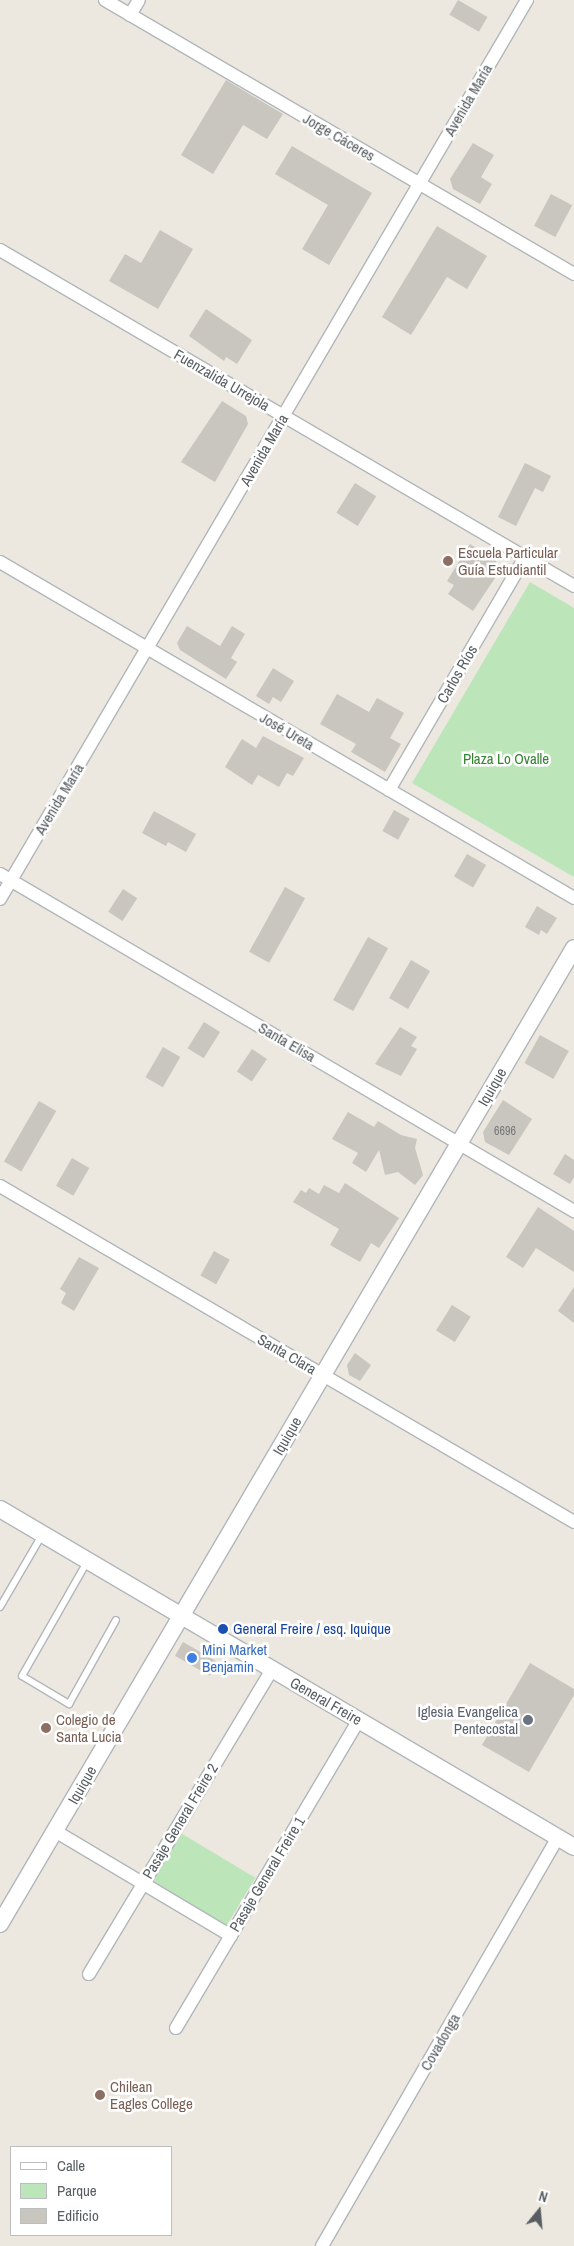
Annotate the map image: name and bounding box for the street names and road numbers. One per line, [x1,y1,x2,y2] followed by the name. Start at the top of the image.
[440,61,496,139] street label: Avenida María
[300,109,378,165] street label: Jorge Cáceres
[171,345,273,415] street label: Fuenzalida Urrejola
[236,411,292,489] street label: Avenida María
[433,642,481,706] street label: Carlos Ríos
[257,708,317,754] street label: José Ureta
[31,760,87,838] street label: Avenida María
[255,1018,319,1066] street label: Santa Elisa
[474,1065,510,1109] street label: Iquique
[254,1330,320,1378] street label: Santa Clara
[269,1414,305,1458] street label: Iquique
[287,1673,365,1729] street label: General Freire
[138,1760,222,1882] street label: Pasaje General Freire 2
[64,1763,100,1807] street label: Iquique
[225,1813,309,1935] street label: Pasaje General Freire 1
[416,2010,464,2074] street label: Covadonga

